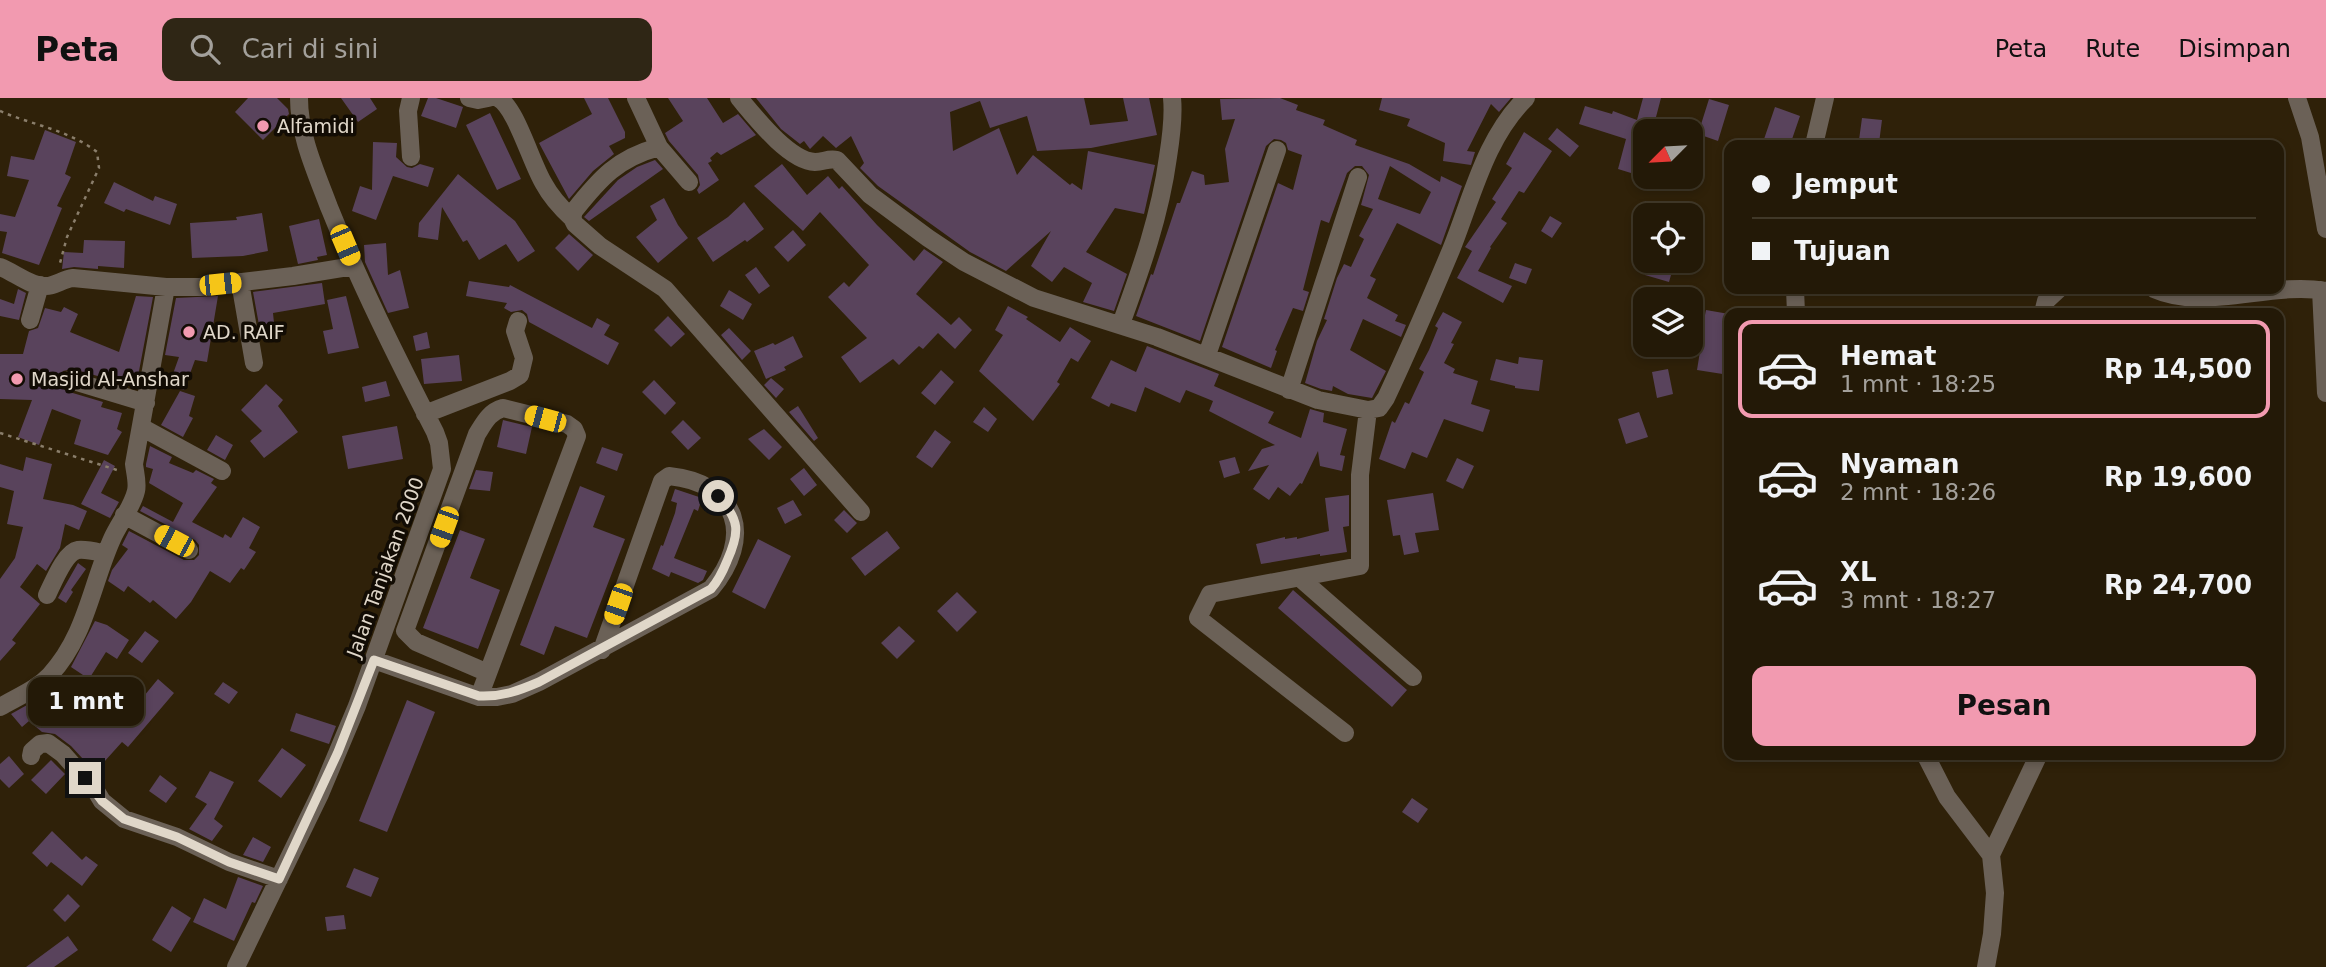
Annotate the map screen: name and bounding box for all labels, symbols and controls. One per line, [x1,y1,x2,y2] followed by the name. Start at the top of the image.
[162,18,652,81] search box
[35,30,120,69] text: Peta
[186,30,224,68] icon: search
[242,34,378,64] text: Cari di sini
[1995,35,2047,63] text: Peta
[2085,35,2140,63] text: Rute
[2178,35,2291,63] text: Disimpan
[277,115,355,137] place label: Alfamidi
[255,118,271,134] marker: Alfamidi
[1633,119,1703,189] north arrow
[1633,119,1703,357] map controls
[1794,169,1898,199] text: Jemput
[1633,203,1703,273] button: locate
[328,222,363,268] car
[1794,236,1891,266] text: Tujuan
[199,271,242,297] car
[1633,287,1703,357] button: layers
[203,321,285,343] place label: AD. RAIF
[181,324,197,340] marker: AD. RAIF
[1756,338,1819,401] icon: car
[1840,341,1936,371] text: Hemat
[2104,354,2252,384] text: Rp 14,500
[31,368,189,390] place label: Masjid Al-Anshar
[9,371,25,387] marker: Masjid Al-Anshar
[1840,371,1996,397] text: 1 mnt · 18:25
[522,403,569,435] car
[1756,446,1819,509] icon: car
[1840,449,1959,479] text: Nyaman
[2104,462,2252,492] text: Rp 19,600
[342,474,428,661] street label: Jalan Tanjakan 2000
[1840,479,1996,505] text: 2 mnt · 18:26
[702,480,734,512] route start
[427,504,462,550] car
[151,522,198,560] car
[1756,554,1819,617] icon: car
[1840,557,1877,587] text: XL
[2104,570,2252,600] text: Rp 24,700
[602,581,635,627] car
[1840,587,1996,613] text: 3 mnt · 18:27
[1752,666,2256,746] button: Pesan
[27,676,143,726] callout: 1 mnt
[48,688,124,714] text: 1 mnt
[69,762,101,794] route end

